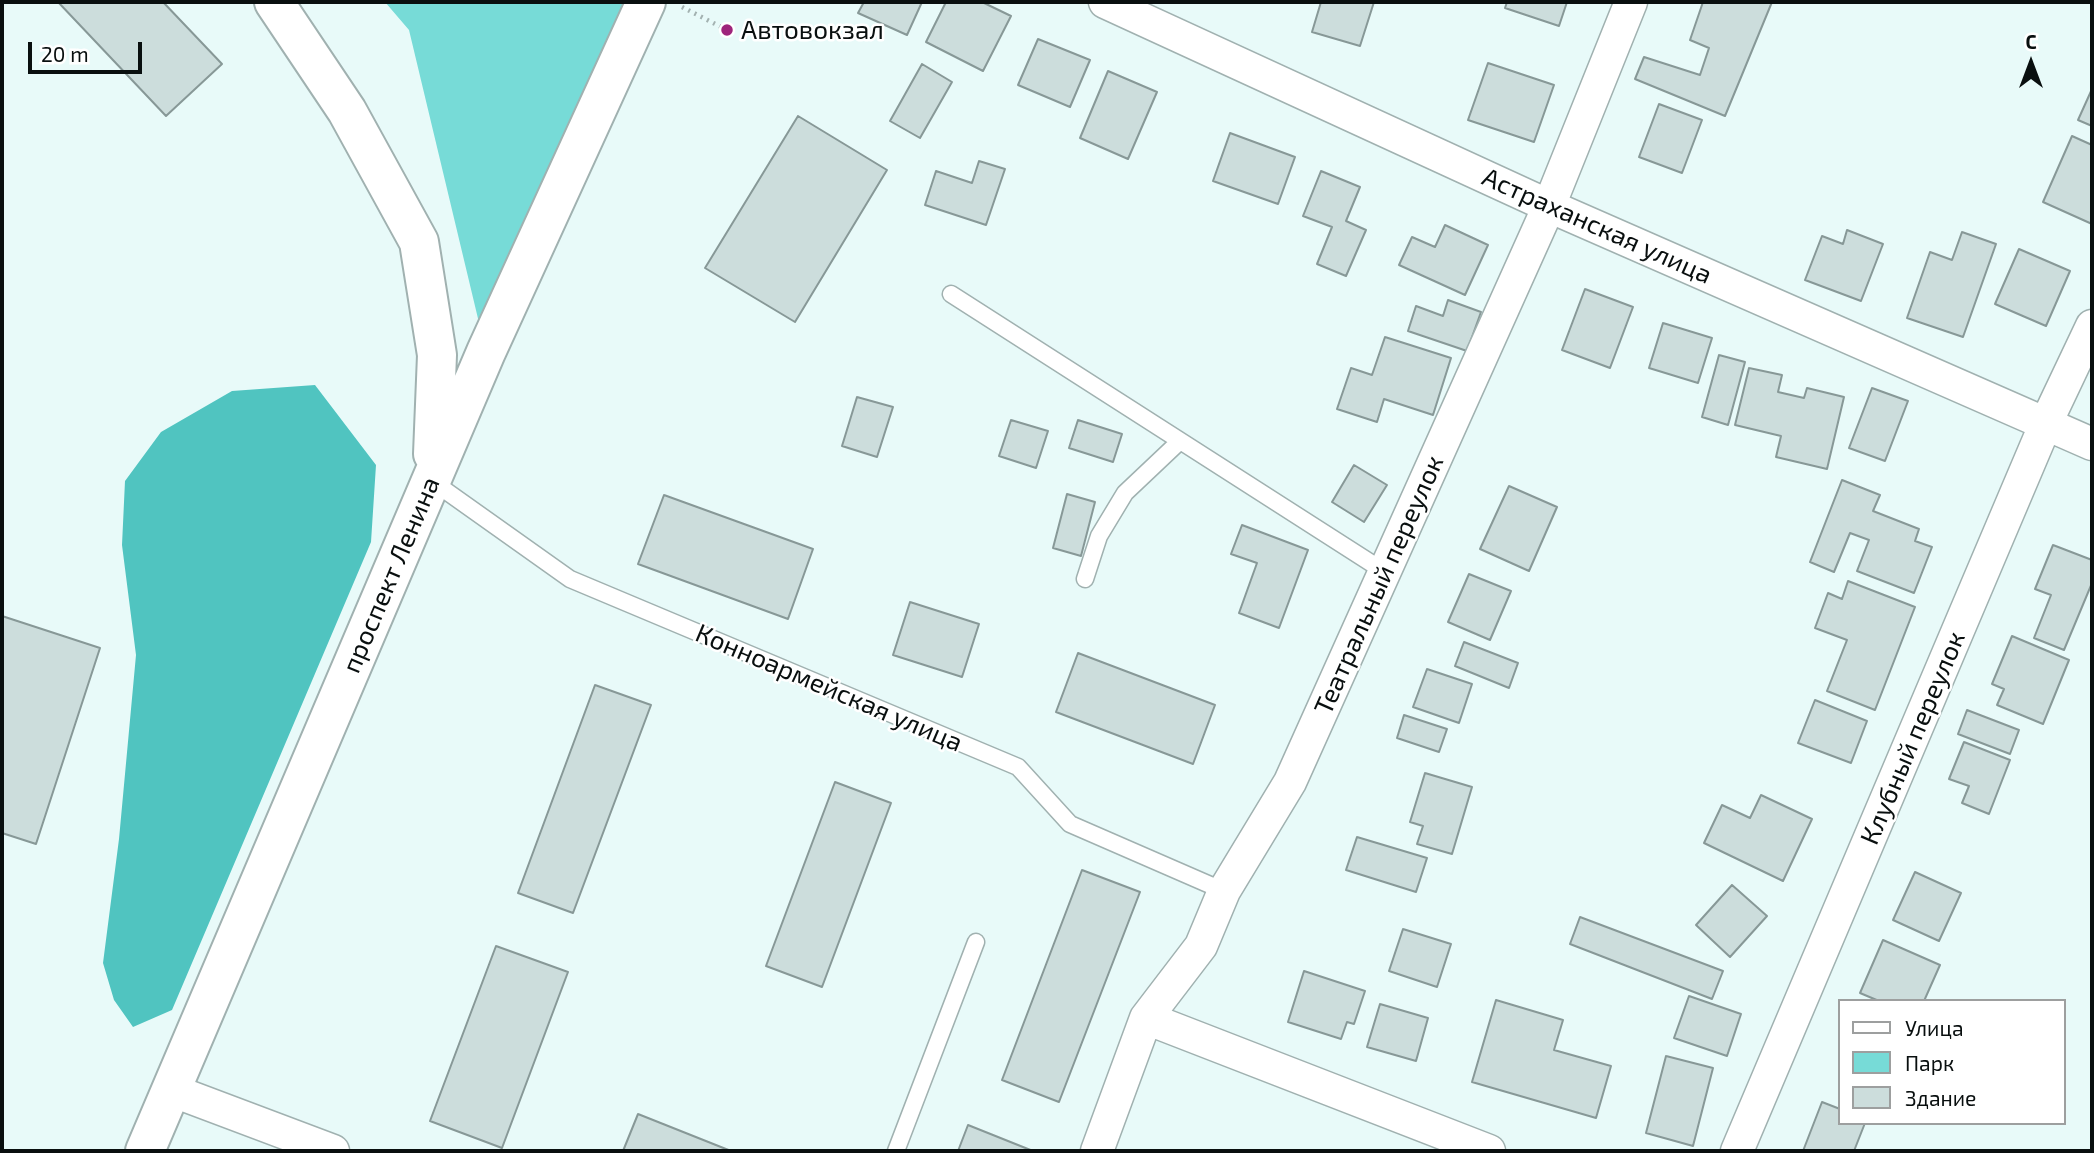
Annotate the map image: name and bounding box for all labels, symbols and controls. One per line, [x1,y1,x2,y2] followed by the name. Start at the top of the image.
[741,14,884,46] place label: Автовокзал
[719,22,735,38] marker: Автовокзал
[32,28,145,72] scale bar
[1996,28,2066,98] north arrow
[2025,30,2037,53] text: С
[41,41,89,66] text: 20 m
[1477,161,1717,291] street label: Астраханская улица
[1308,451,1450,719] street label: Театральный переулок
[336,472,446,678] street label: проспект Ленина
[691,618,967,758] street label: Конноармейская улица
[1854,627,1972,849] street label: Клубный переулок
[1839,999,2066,1125] legend
[1905,1015,1964,1040] text: Улица
[1905,1050,1954,1075] text: Парк
[1905,1085,1976,1110] text: Здание

